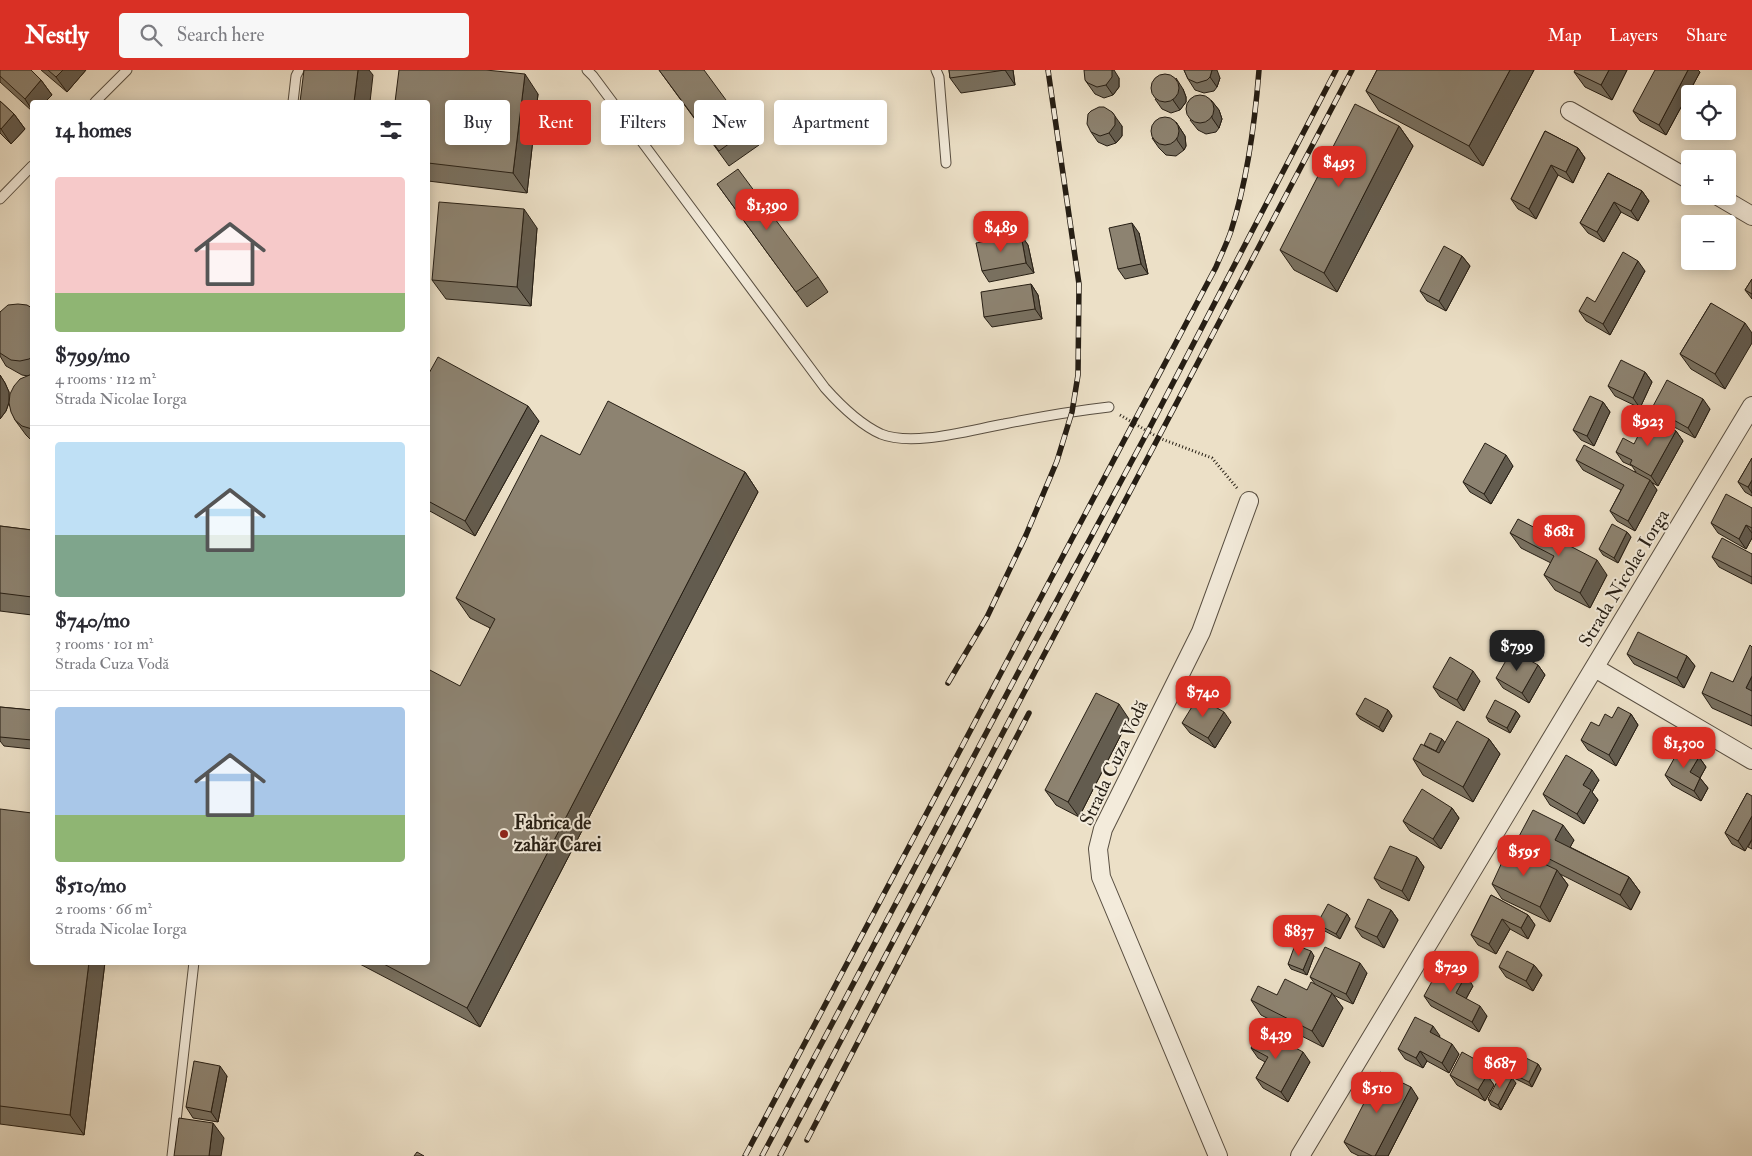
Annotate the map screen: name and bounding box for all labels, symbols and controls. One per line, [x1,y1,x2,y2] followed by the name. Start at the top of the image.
[119,13,469,58] search box
[25,20,89,51] text: Nestly
[137,21,165,49] icon: search
[177,23,264,47] text: Search here
[1548,24,1582,47] text: Map
[1610,24,1658,47] text: Layers
[1686,24,1727,47] text: Share
[1681,85,1736,270] map controls
[1681,85,1736,140] button: locate
[445,100,510,145] chip: Buy
[520,100,591,145] chip: Rent
[601,100,684,145] chip: Filters
[694,100,764,145] chip: New
[774,100,887,145] chip: Apartment
[377,116,405,144] icon: filters
[55,117,132,144] text: 14 homes
[1309,146,1369,188] pin: $493
[1681,150,1736,205] button: +
[1323,152,1355,172] text: $493
[726,189,808,231] pin: $1,390
[746,195,788,215] text: $1,390
[185,209,275,299] icon: home
[971,210,1031,253] pin: $489
[1681,215,1736,270] button: −
[984,217,1018,237] text: $489
[55,342,130,369] text: $799/mo
[55,369,156,389] text: 4 rooms · 112 m²
[55,389,187,409] text: Strada Nicolae Iorga
[1618,404,1678,447] pin: $923
[1632,411,1664,431] text: $923
[185,475,275,565] icon: home
[1573,505,1675,651] street label: Strada Nicolae Iorga
[1529,514,1589,557] pin: $681
[1544,521,1574,541] text: $681
[55,607,130,634] text: $740/mo
[1487,630,1547,672] pin: $799
[55,634,153,654] text: 3 rooms · 101 m²
[1501,636,1533,656] text: $799
[55,654,169,674] text: Strada Cuza Vodă
[1173,676,1233,718] pin: $740
[1187,682,1219,702] text: $740
[1074,696,1154,829] street label: Strada Cuza Vodă
[1643,726,1725,769] pin: $1,300
[1663,733,1705,753] text: $1,300
[185,740,275,830] icon: home
[514,811,602,857] place label: Fabrica de zahăr Carei
[498,828,510,840] marker: Fabrica de zahăr Carei
[1494,834,1554,877] pin: $595
[1508,841,1540,861] text: $595
[55,872,126,899] text: $510/mo
[55,899,152,919] text: 2 rooms · 66 m²
[1269,914,1329,957] pin: $837
[55,919,187,939] text: Strada Nicolae Iorga
[1284,921,1314,941] text: $837
[1421,950,1481,993] pin: $729
[1435,957,1467,977] text: $729
[1246,1018,1306,1060] pin: $439
[1260,1024,1292,1044] text: $439
[1470,1046,1530,1089] pin: $687
[1484,1053,1516,1073] text: $687
[1347,1072,1407,1114] pin: $510
[1362,1078,1392,1098] text: $510

